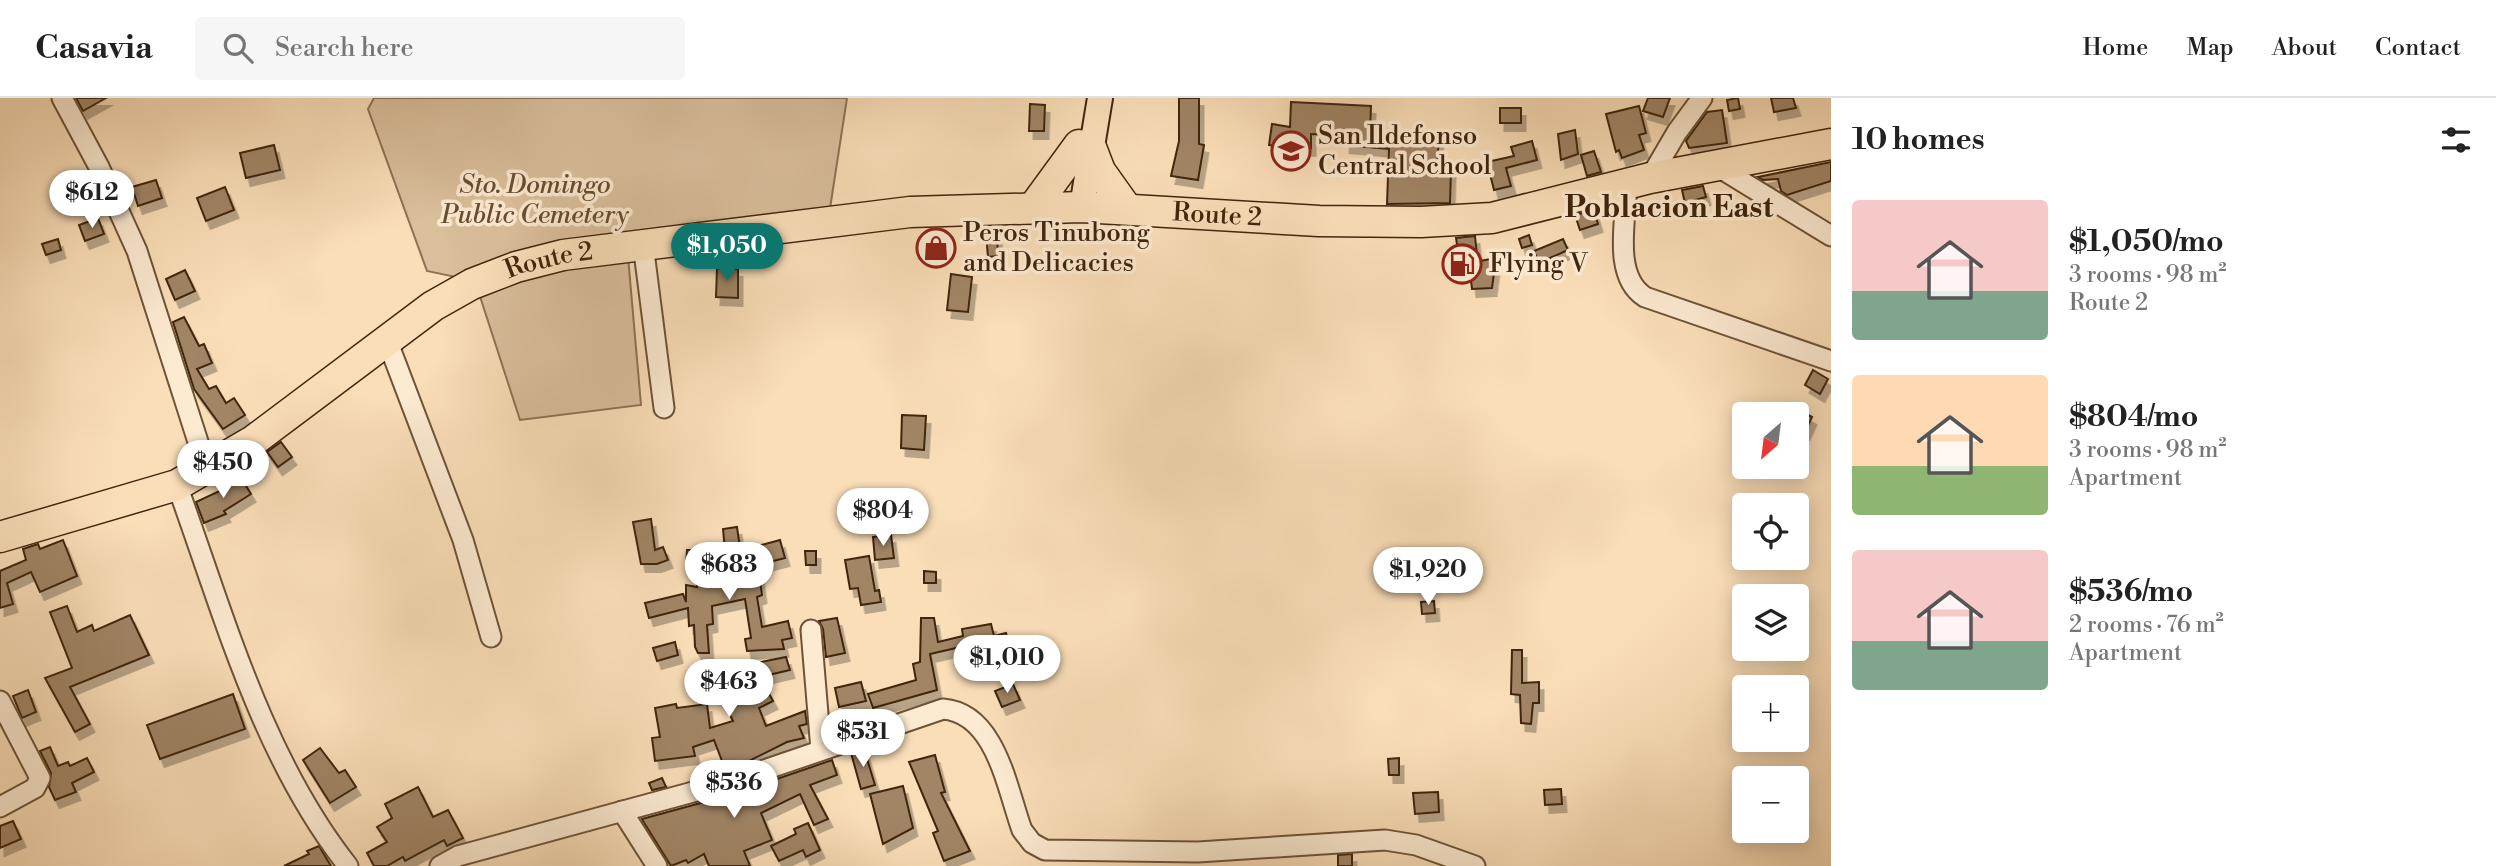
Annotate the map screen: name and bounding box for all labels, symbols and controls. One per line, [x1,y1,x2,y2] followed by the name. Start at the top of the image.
[195,17,685,80] search box
[35,28,153,69] text: Casavia
[219,29,257,67] icon: search
[275,32,414,64] text: Search here
[2083,33,2148,63] text: Home
[2186,33,2234,63] text: Map
[2272,33,2337,63] text: About
[2375,33,2461,63] text: Contact
[1318,120,1492,182] place label: San Ildefonso Central School
[1852,121,1985,159] text: 10 homes
[2437,121,2475,159] icon: filters
[1270,130,1312,172] school or university icon: San Ildefonso Central School
[440,169,629,231] park label: Sto. Domingo Public Cemetery
[51,170,133,230] pin: $612
[65,179,119,207] text: $612
[1565,189,1774,227] district label: Poblacion East
[1172,196,1263,234] street label: Route 2
[963,217,1150,279] place label: Peros Tinubong and Delicacies
[670,223,784,283] pin: $1,050
[2069,223,2224,261] text: $1,050/mo
[915,227,957,269] shop icon: Peros Tinubong and Delicacies
[1908,228,1992,312] icon: home
[687,232,767,260] text: $1,050
[500,235,595,286] street label: Route 2
[1441,243,1483,285] fuel station icon: Flying V
[1489,248,1588,280] place label: Flying V
[2069,261,2226,289] text: 3 rooms · 98 m²
[2069,289,2148,317] text: Route 2
[2069,398,2199,436] text: $804/mo
[1732,402,1810,480] north arrow
[1732,402,1809,843] map controls
[1908,403,1992,487] icon: home
[2069,436,2226,464] text: 3 rooms · 98 m²
[182,440,264,500] pin: $450
[193,449,253,477] text: $450
[2069,464,2182,492] text: Apartment
[842,489,924,548] pin: $804
[1732,493,1809,570] button: locate
[853,497,913,525] text: $804
[688,542,770,602] pin: $683
[1371,547,1485,607] pin: $1,920
[701,551,757,579] text: $683
[1389,556,1467,584] text: $1,920
[2069,573,2193,611] text: $536/mo
[1908,578,1992,662] icon: home
[1732,584,1809,661] button: layers
[2069,611,2224,639] text: 2 rooms · 76 m²
[950,636,1064,695] pin: $1,010
[2069,639,2182,667] text: Apartment
[969,644,1045,672] text: $1,010
[688,660,770,719] pin: $463
[700,668,758,696] text: $463
[1732,675,1809,752] button: +
[822,710,904,769] pin: $531
[837,718,889,746] text: $531
[693,760,775,820] pin: $536
[1732,766,1809,843] button: −
[706,769,762,797] text: $536

